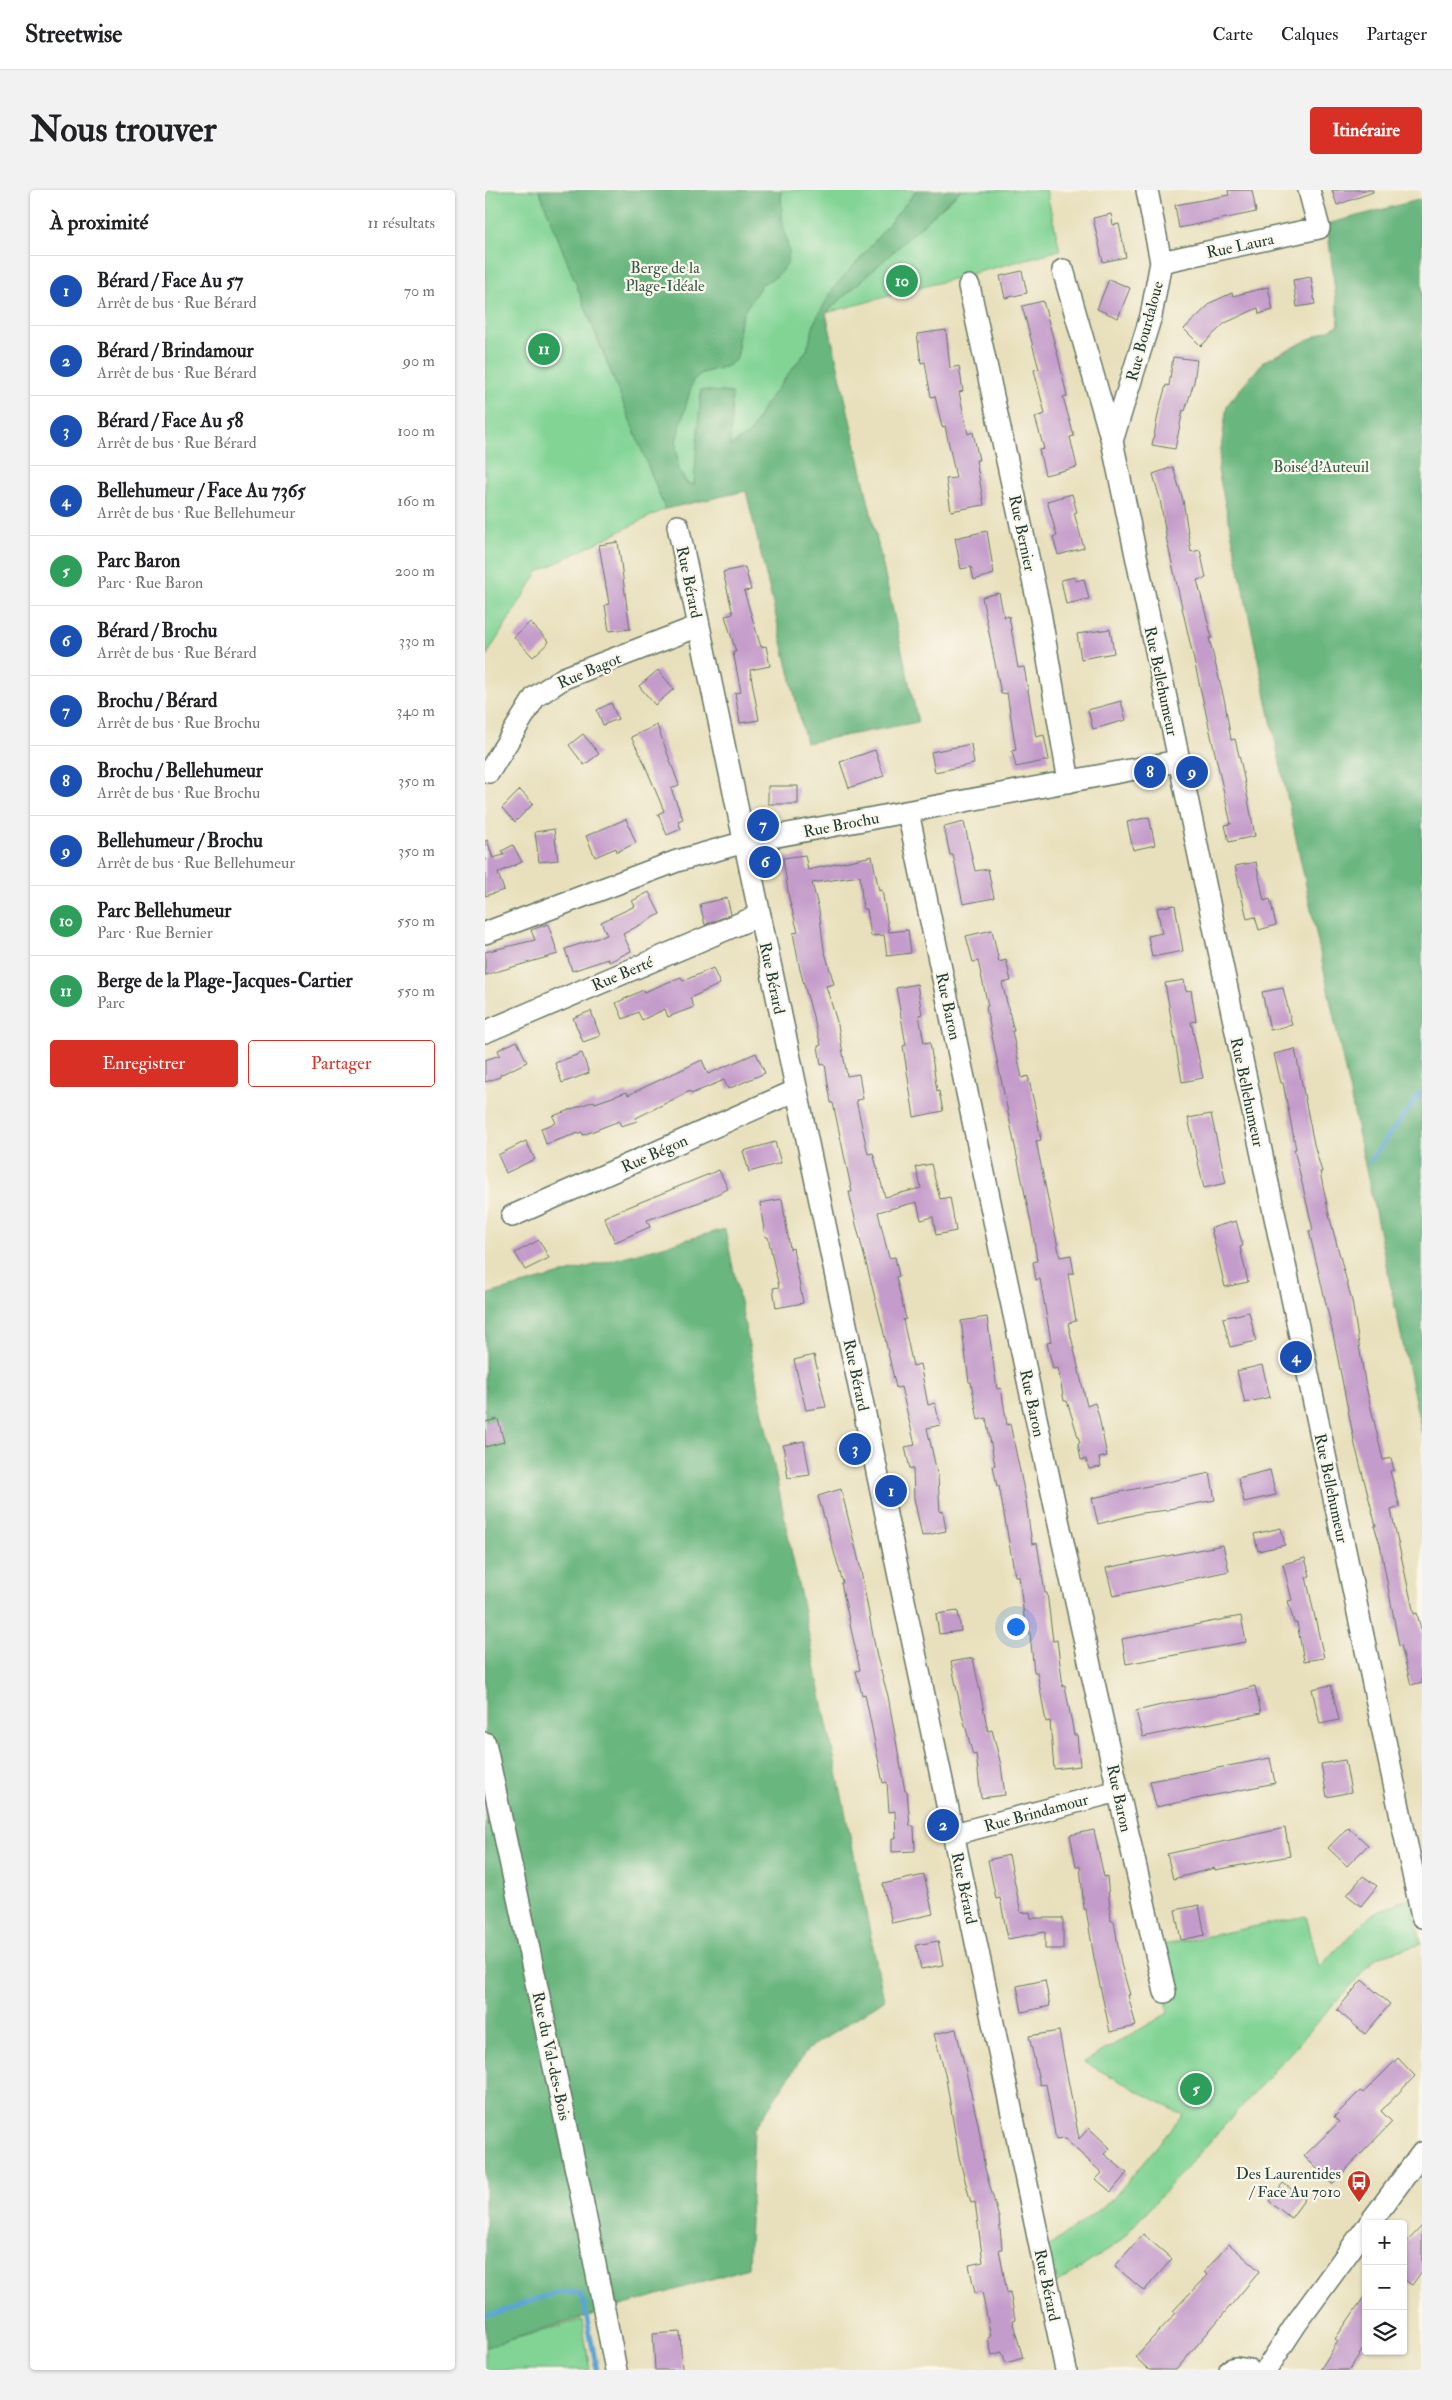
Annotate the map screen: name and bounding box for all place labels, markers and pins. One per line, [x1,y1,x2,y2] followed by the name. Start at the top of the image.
[886,262,918,300] pin: 10
[528,330,560,368] pin: 11
[1134,753,1166,791] pin: 8
[1176,753,1208,791] pin: 9
[747,806,779,844] pin: 7
[749,843,781,881] pin: 6
[1280,1338,1312,1376] pin: 4
[839,1430,871,1468] pin: 3
[875,1472,907,1510] pin: 1
[927,1806,959,1844] pin: 2
[1180,2070,1212,2108] pin: 5
[1236,2164,1341,2202] place label: Des Laurentides / Face Au 7010
[1346,2169,1372,2203] bus stop icon: Des Laurentides / Face Au 7010

